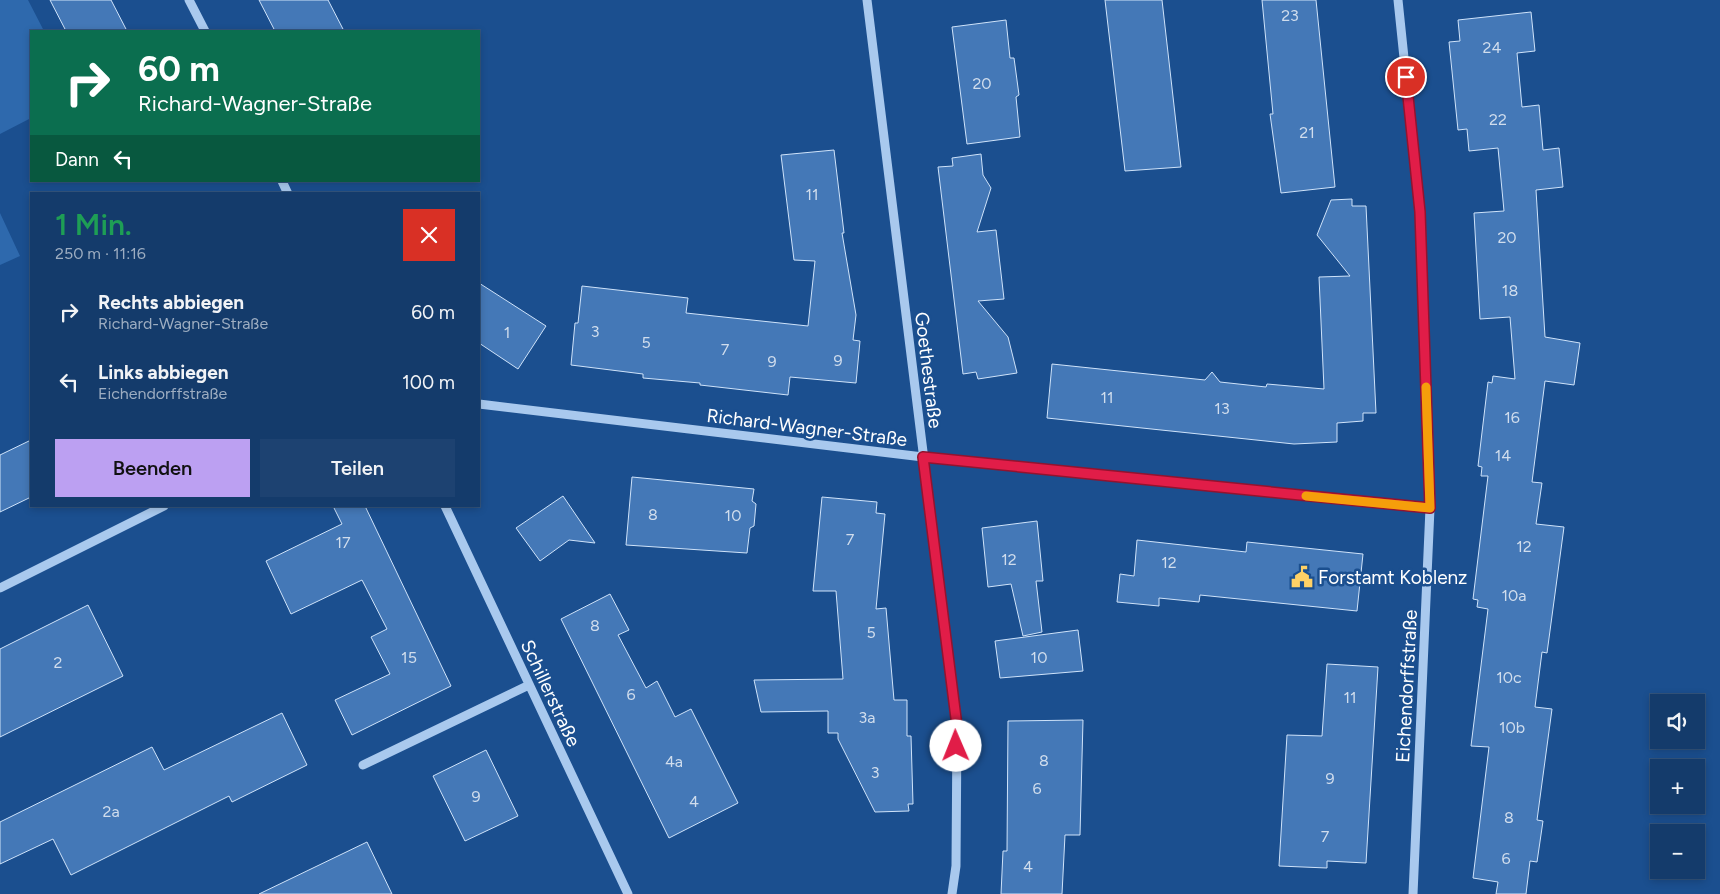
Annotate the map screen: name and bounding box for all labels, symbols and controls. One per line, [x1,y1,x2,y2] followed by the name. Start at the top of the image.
[1281,6,1299,25] house number: 23
[1483,38,1501,57] house number: 24
[138,48,220,90] text: 60 m
[55,50,120,115] icon: right
[1385,56,1427,98] pin
[1392,63,1420,91] icon: arrive
[972,74,992,93] house number: 20
[138,90,372,117] text: Richard-Wagner-Straße
[1489,110,1507,129] house number: 22
[1299,123,1315,142] house number: 21
[109,145,137,173] icon: left
[55,148,99,171] text: Dann
[805,185,819,204] house number: 11
[55,206,132,243] text: 1 Min.
[403,209,455,261] button: close
[1497,228,1517,247] house number: 20
[55,244,146,263] text: 250 m · 11:16
[1502,281,1518,300] house number: 18
[98,291,244,314] text: Rechts abbiegen
[55,298,83,326] icon: right
[411,301,455,324] text: 60 m
[910,310,947,430] street label: Goethestraße
[98,314,268,333] text: Richard-Wagner-Straße
[591,322,599,341] house number: 3
[504,323,510,342] house number: 1
[641,333,651,352] house number: 5
[721,340,730,359] house number: 7
[833,351,843,370] house number: 9
[767,352,777,371] house number: 9
[98,361,229,384] text: Links abbiegen
[55,368,83,396] icon: left
[402,371,455,394] text: 100 m
[98,384,227,403] text: Eichendorffstraße
[1100,388,1114,407] house number: 11
[1214,399,1230,418] house number: 13
[705,404,909,451] street label: Richard-Wagner-Straße
[1504,408,1520,427] house number: 16
[55,439,250,497] button: Beenden
[260,439,455,497] button: Teilen
[1495,446,1511,465] house number: 14
[648,505,658,524] house number: 8
[725,506,741,525] house number: 10
[846,530,855,549] house number: 7
[335,533,351,552] house number: 17
[1516,537,1532,556] house number: 12
[1001,550,1017,569] house number: 12
[1161,553,1177,572] house number: 12
[1289,564,1315,590] public building icon: Forstamt Koblenz
[1318,566,1467,589] place label: Forstamt Koblenz
[1501,586,1527,605] house number: 10a
[1391,609,1422,763] street label: Eichendorffstraße
[590,616,600,635] house number: 8
[866,623,876,642] house number: 5
[516,636,585,750] street label: Schillerstraße
[401,648,417,667] house number: 15
[1031,648,1047,667] house number: 10
[54,653,62,672] house number: 2
[1496,668,1522,687] house number: 10c
[626,685,636,704] house number: 6
[1343,688,1357,707] house number: 11
[1650,694,1705,879] map controls
[1650,694,1705,749] button: sound
[859,708,875,727] house number: 3a
[1499,718,1525,737] house number: 10b
[929,719,981,771] position arrow
[1039,751,1049,770] house number: 8
[665,752,683,771] house number: 4a
[1650,759,1705,814] button: +
[871,763,879,782] house number: 3
[1325,769,1335,788] house number: 9
[1032,779,1042,798] house number: 6
[471,787,481,806] house number: 9
[689,792,699,811] house number: 4
[102,802,120,821] house number: 2a
[1504,808,1514,827] house number: 8
[1650,824,1705,879] button: −
[1321,827,1330,846] house number: 7
[1501,849,1511,868] house number: 6
[1023,857,1033,876] house number: 4

